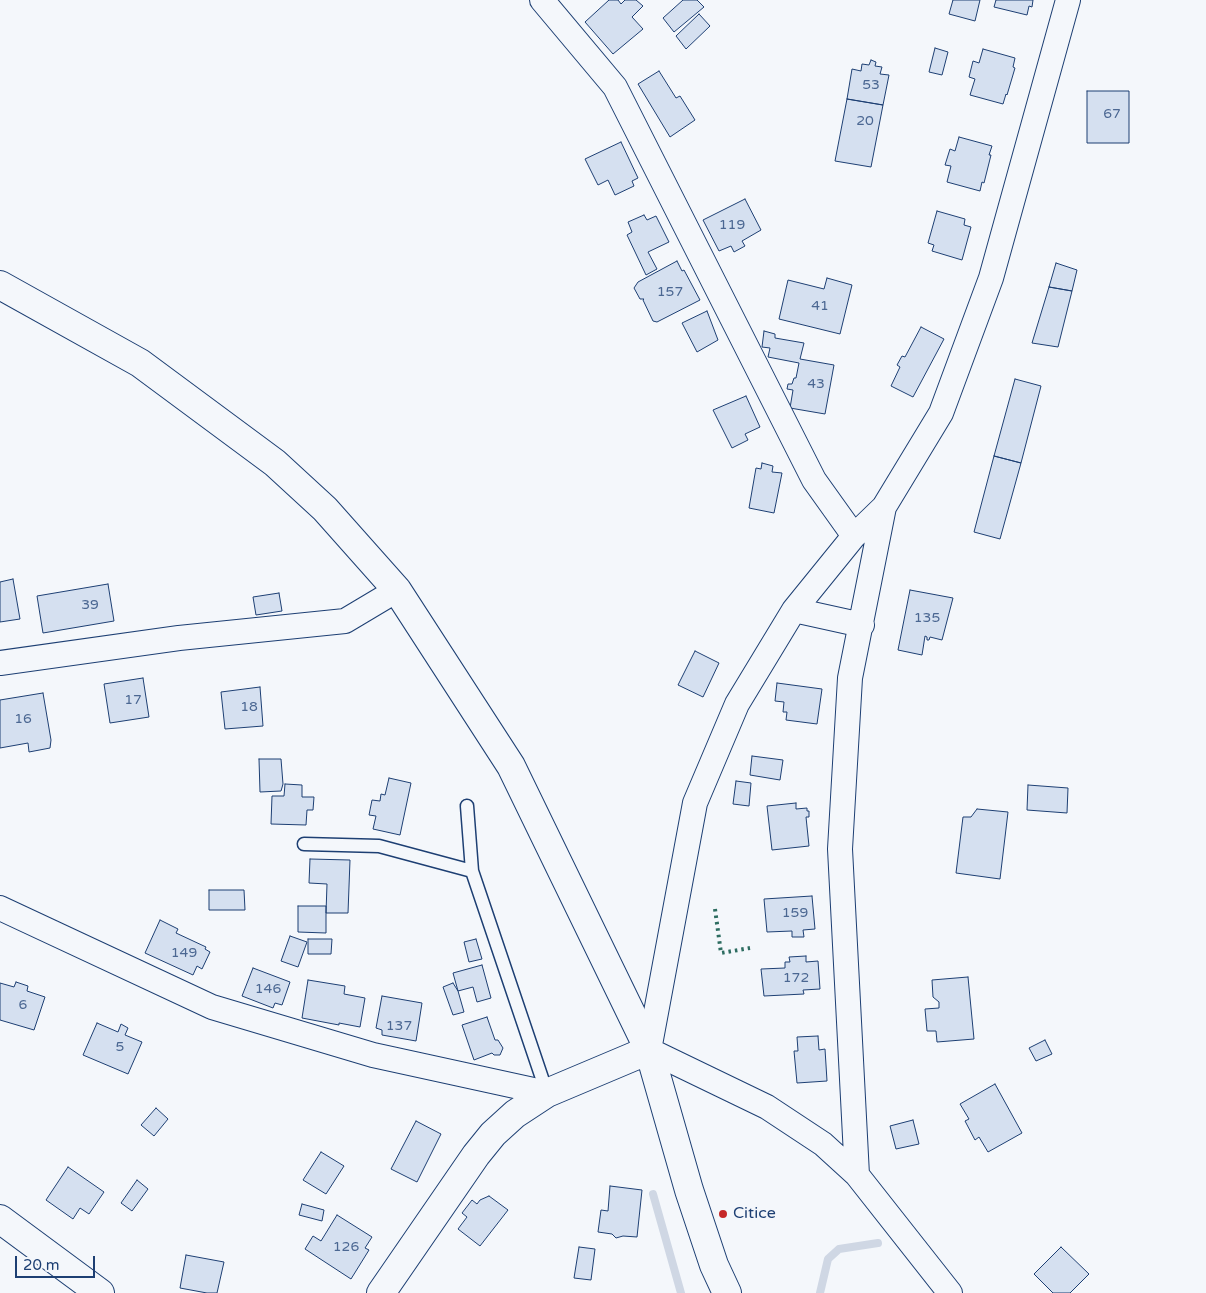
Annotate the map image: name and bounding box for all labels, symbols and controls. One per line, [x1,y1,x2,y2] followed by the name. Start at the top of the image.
[862,77,880,93] house number: 53
[1103,106,1121,122] house number: 67
[856,113,874,129] house number: 20
[719,217,745,233] house number: 119
[657,284,683,300] house number: 157
[811,298,829,314] house number: 41
[807,376,825,392] house number: 43
[81,597,99,613] house number: 39
[914,610,940,626] house number: 135
[124,692,142,708] house number: 17
[240,699,258,715] house number: 18
[14,711,32,727] house number: 16
[782,905,808,921] house number: 159
[171,945,197,961] house number: 149
[783,970,809,986] house number: 172
[255,981,281,997] house number: 146
[19,997,27,1013] house number: 6
[386,1018,412,1034] house number: 137
[116,1039,124,1055] house number: 5
[733,1204,776,1224] place label: Citice
[717,1208,729,1220] marker: Citice
[333,1239,359,1255] house number: 126
[18,1246,98,1278] scale bar
[23,1256,60,1274] text: 20 m

